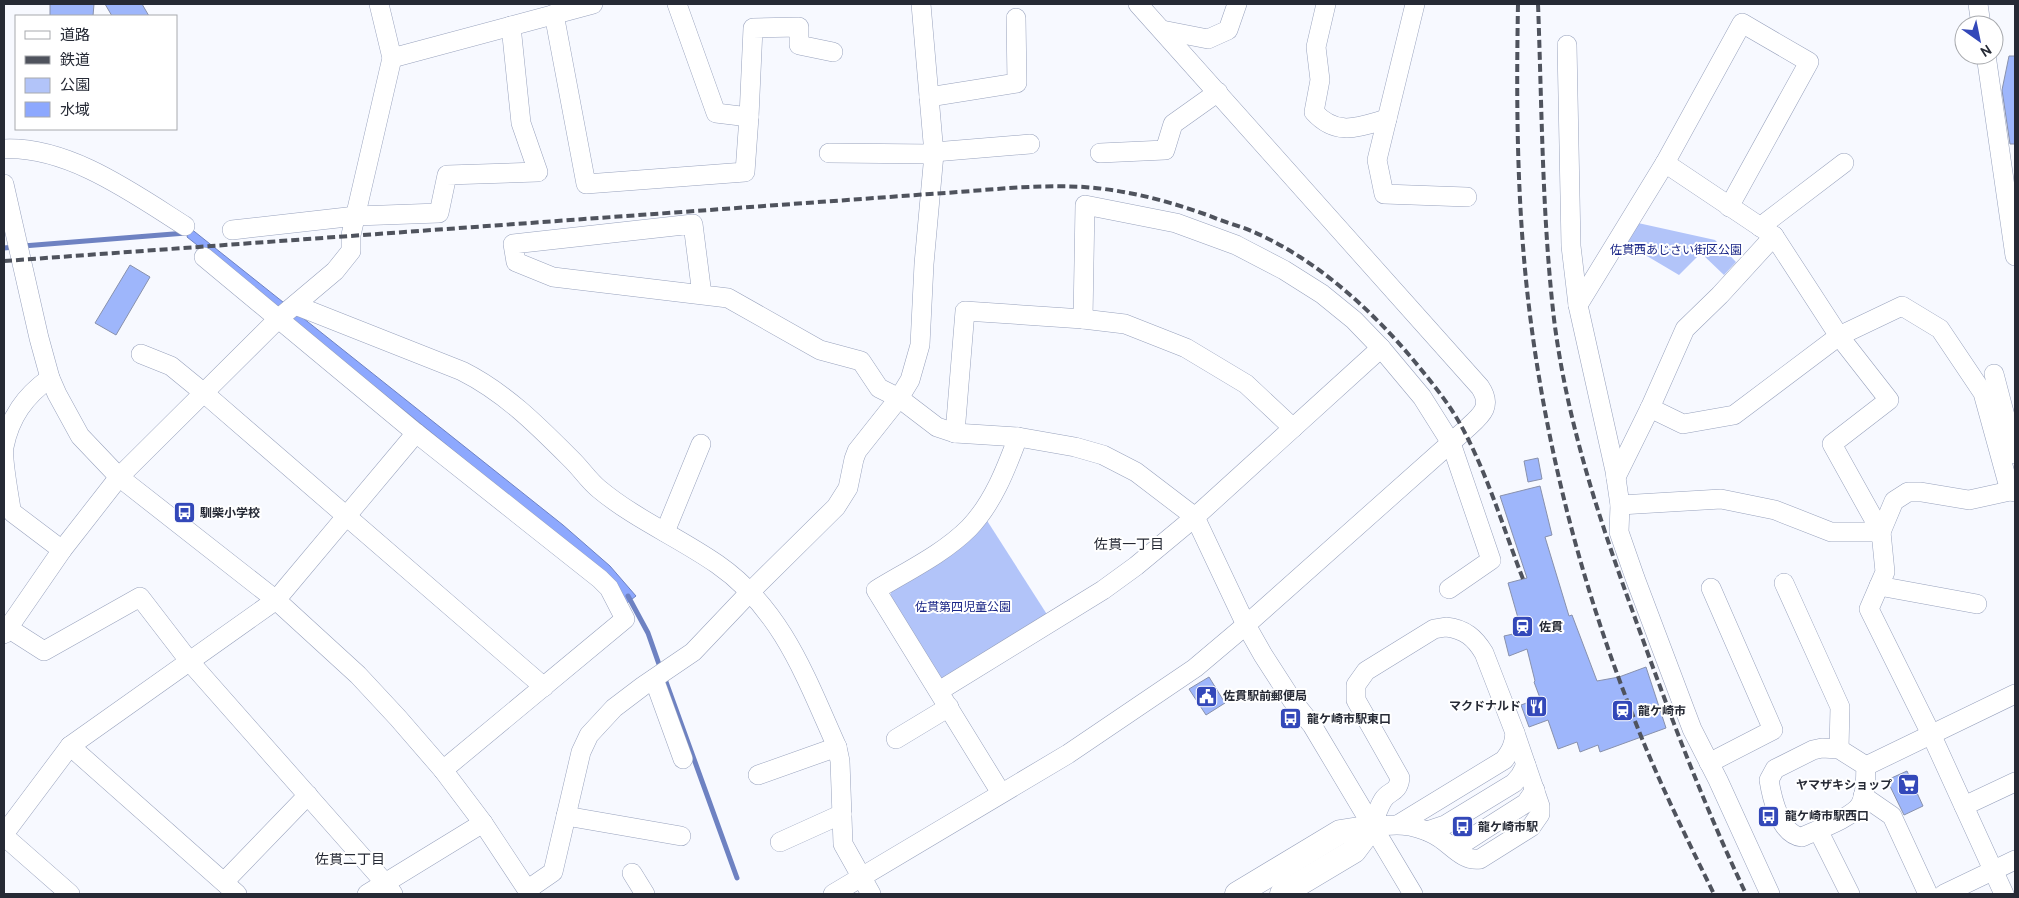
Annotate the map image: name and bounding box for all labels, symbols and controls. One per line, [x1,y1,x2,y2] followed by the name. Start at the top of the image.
[15,15,178,130] legend
[1954,15,2004,65] north arrow
[60,27,90,46] text: 道路
[1976,40,1994,60] text: N
[60,52,90,71] text: 鉄道
[60,77,90,96] text: 公園
[60,102,90,121] text: 水域
[1610,243,1742,259] park label: 佐貫西あじさい街区公園
[172,501,196,525] bus stop icon: 馴柴小学校
[200,506,260,522] place label: 馴柴小学校
[1094,537,1164,554] district label: 佐貫一丁目
[915,600,1011,616] park label: 佐貫第四児童公園
[1511,615,1535,639] station icon: 佐貫
[1539,620,1563,636] place label: 佐貫
[1195,684,1219,708] public building icon: 佐貫駅前郵便局
[1223,689,1307,705] place label: 佐貫駅前郵便局
[1525,694,1549,718] restaurant icon: マクドナルド
[1449,699,1521,715] place label: マクドナルド
[1610,699,1634,723] station icon: 龍ケ崎市
[1638,704,1686,720] place label: 龍ケ崎市
[1279,707,1303,731] bus stop icon: 龍ケ崎市駅東口
[1307,712,1391,728] place label: 龍ケ崎市駅東口
[1896,773,1920,797] supermarket icon: ヤマザキショップ
[1796,778,1892,794] place label: ヤマザキショップ
[1757,804,1781,828] bus stop icon: 龍ケ崎市駅西口
[1785,809,1869,825] place label: 龍ケ崎市駅西口
[1450,815,1474,839] bus stop icon: 龍ケ崎市駅
[1478,820,1538,836] place label: 龍ケ崎市駅
[315,852,385,869] district label: 佐貫二丁目

